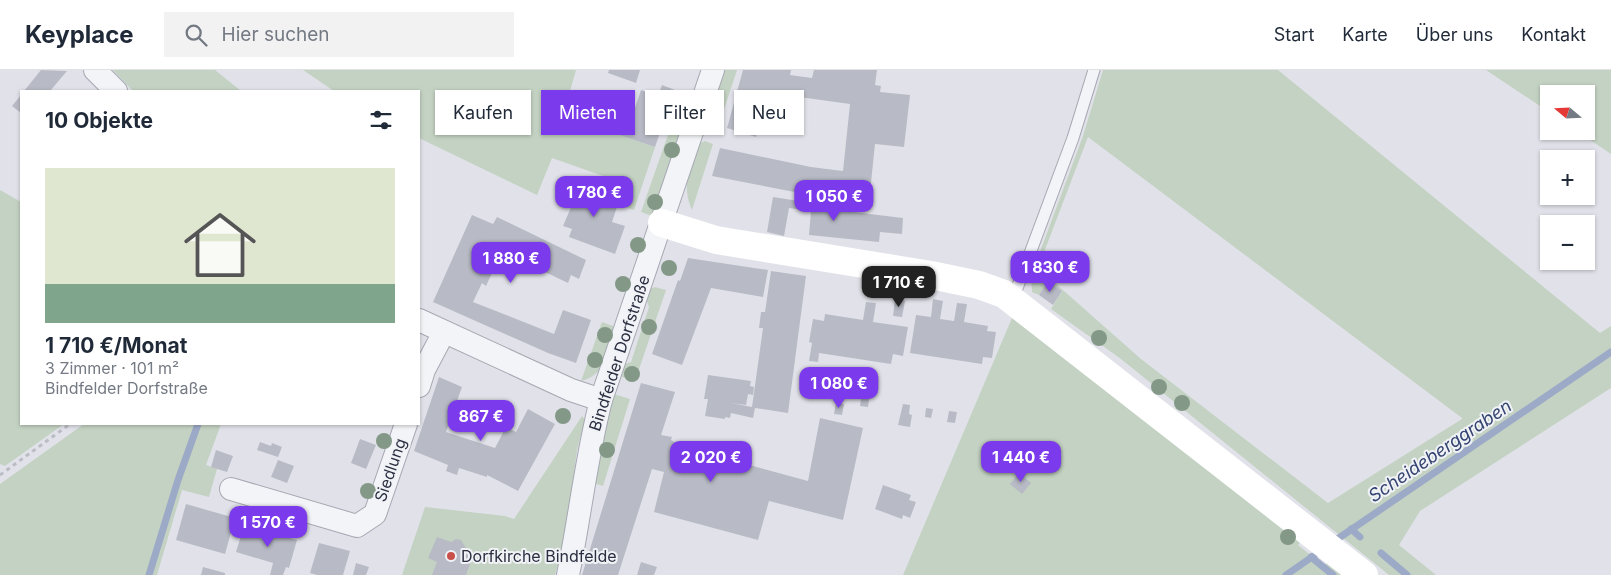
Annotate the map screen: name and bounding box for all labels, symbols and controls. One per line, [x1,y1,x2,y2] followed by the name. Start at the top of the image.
[164,12,514,57] search box
[25,20,134,49] text: Keyplace
[182,21,210,49] icon: search
[222,23,330,46] text: Hier suchen
[1274,24,1314,45] text: Start
[1342,24,1388,45] text: Karte
[1416,24,1493,45] text: Über uns
[1521,24,1586,45] text: Kontakt
[1540,85,1595,140] north arrow
[1540,85,1595,270] map controls
[435,90,531,135] chip: Kaufen
[541,90,635,135] chip: Mieten
[645,90,724,135] chip: Filter
[734,90,804,135] chip: Neu
[367,106,395,134] icon: filters
[45,108,153,133] text: 10 Objekte
[1540,150,1595,205] button: +
[548,176,640,218] pin: 1 780 €
[788,180,880,222] pin: 1 050 €
[566,182,622,202] text: 1 780 €
[805,186,863,206] text: 1 050 €
[175,200,265,290] icon: home
[1540,215,1595,270] button: −
[465,242,557,284] pin: 1 880 €
[482,248,540,268] text: 1 880 €
[1004,250,1096,293] pin: 1 830 €
[1022,257,1078,277] text: 1 830 €
[853,266,945,308] pin: 1 710 €
[873,272,925,292] text: 1 710 €
[584,273,654,433] street label: Bindfelder Dorfstraße
[45,333,187,358] text: 1 710 €/Monat
[45,358,179,378] text: 3 Zimmer · 101 m²
[793,366,885,409] pin: 1 080 €
[810,373,868,393] text: 1 080 €
[45,378,208,398] text: Bindfelder Dorfstraße
[1364,395,1515,506] water label: Scheideberggraben
[446,400,516,442] pin: 867 €
[459,406,503,426] text: 867 €
[370,436,410,504] street label: Siedlung
[665,440,757,483] pin: 2 020 €
[975,440,1067,483] pin: 1 440 €
[681,447,741,467] text: 2 020 €
[992,447,1050,467] text: 1 440 €
[222,506,314,548] pin: 1 570 €
[240,512,296,532] text: 1 570 €
[461,546,617,566] place label: Dorfkirche Bindfelde
[445,550,457,562] marker: Dorfkirche Bindfelde

